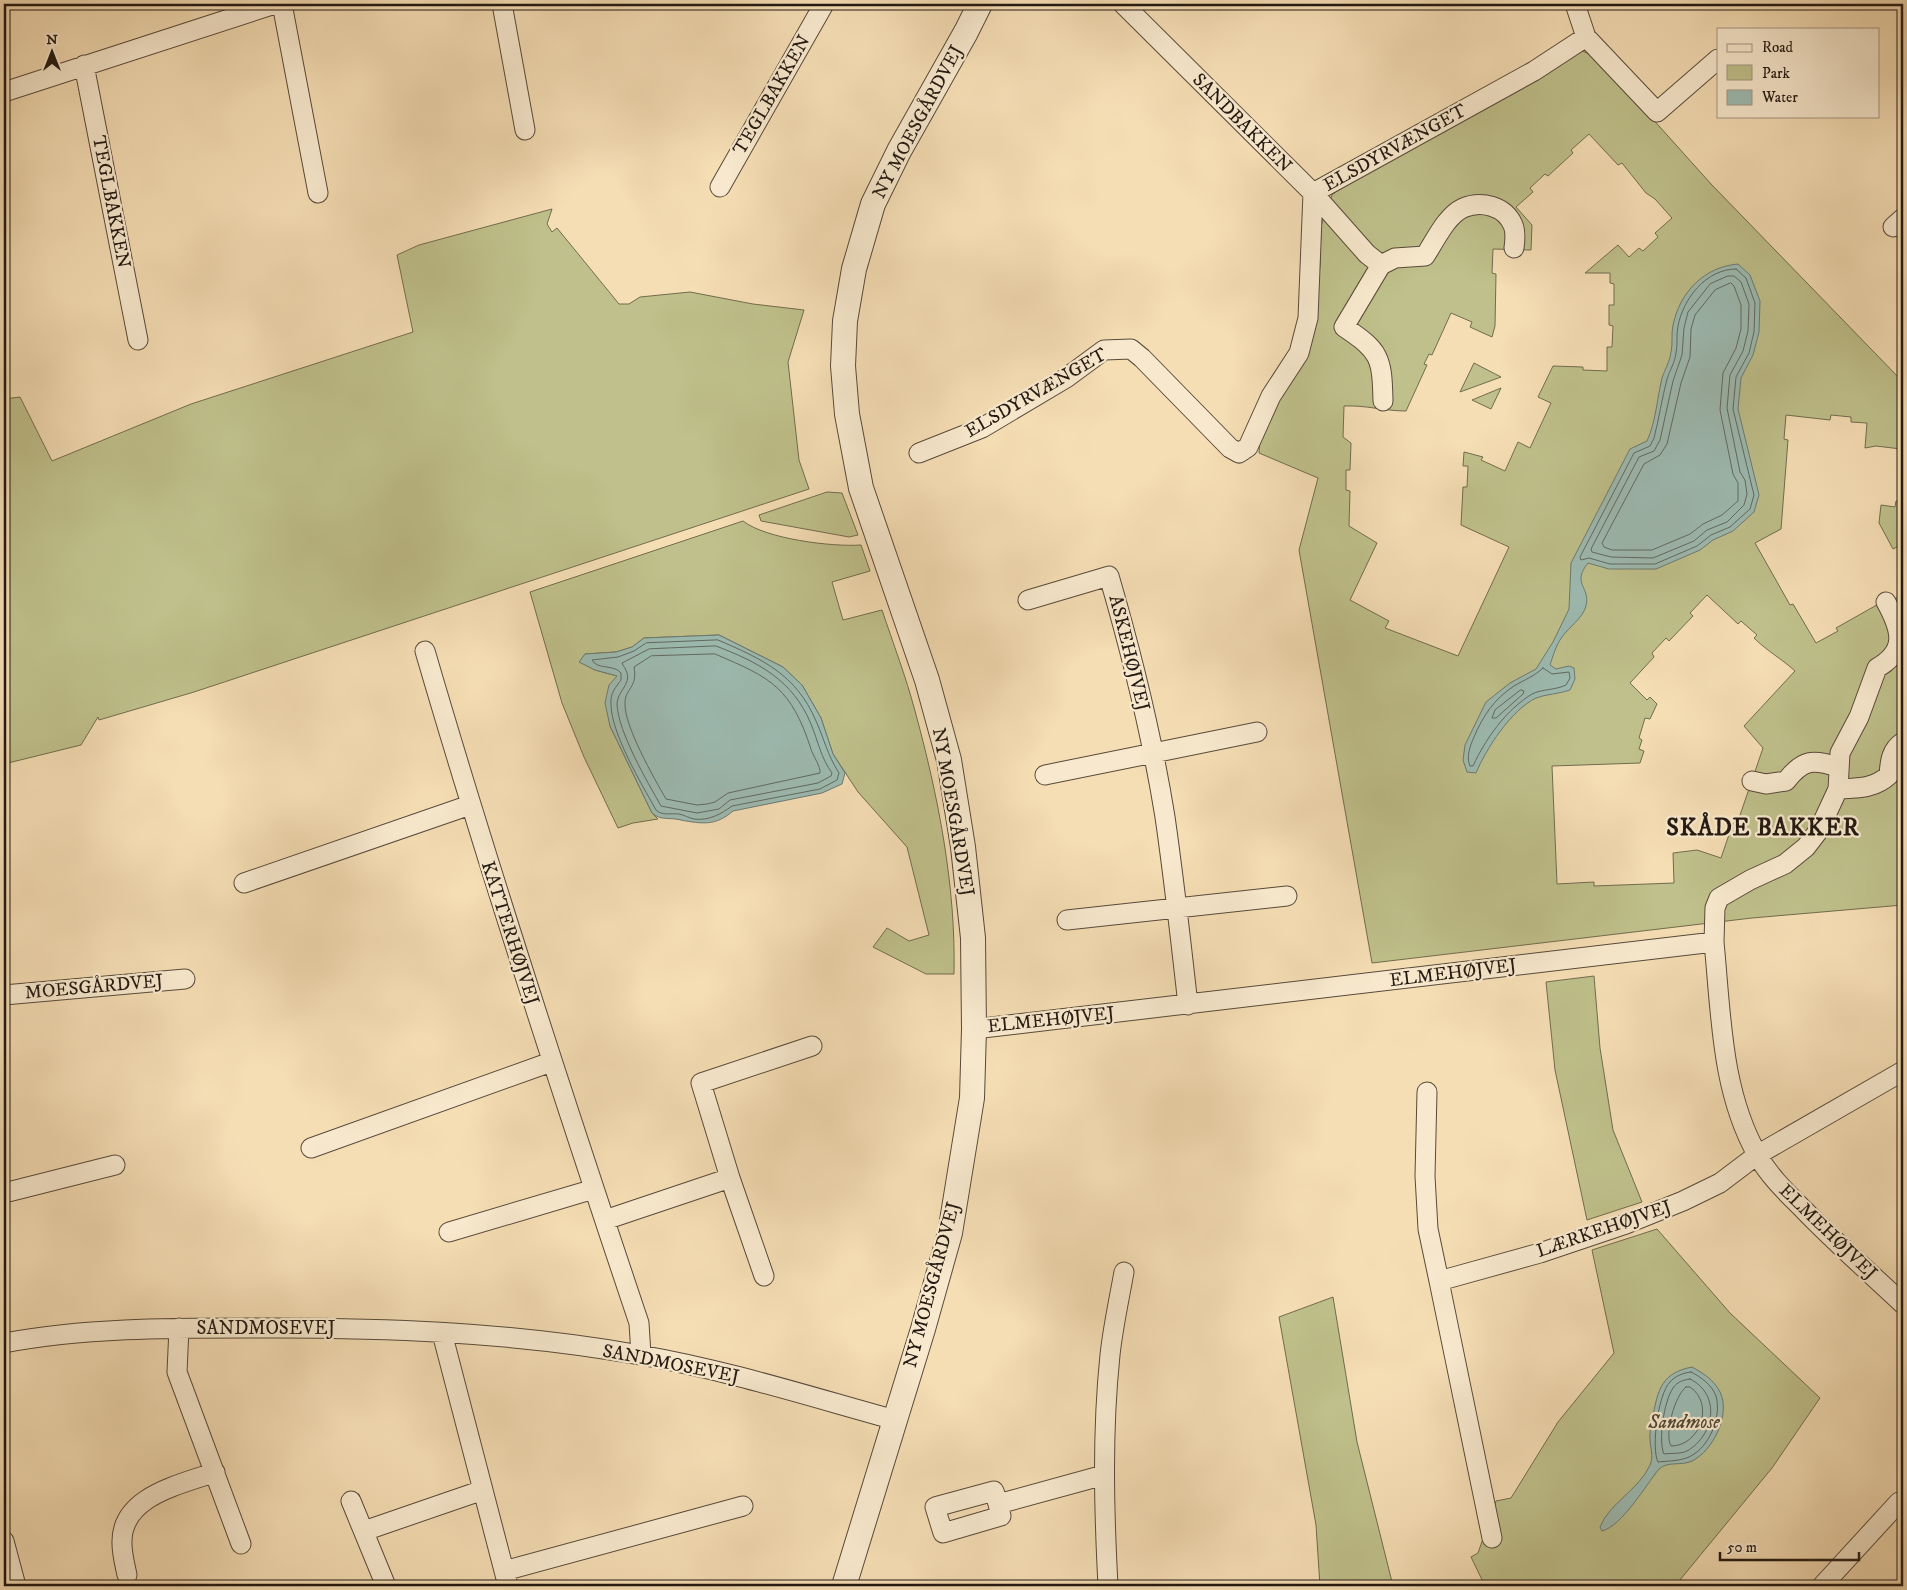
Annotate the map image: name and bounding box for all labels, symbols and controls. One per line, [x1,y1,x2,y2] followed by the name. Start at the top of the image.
[28,28,78,78] north arrow
[1717,28,1880,118] legend
[46,31,58,49] text: N
[728,31,816,159] street label: TEGLBAKKEN
[1762,38,1794,57] text: Road
[866,40,968,203] street label: NY MOESGÅRDVEJ
[1762,64,1791,83] text: Park
[1187,68,1297,178] street label: SANDBAKKEN
[1761,88,1798,107] text: Water
[1319,99,1471,197] street label: ELSDYRVÆNGET
[87,134,135,270] street label: TEGLBAKKEN
[961,343,1112,443] street label: ELSDYRVÆNGET
[1103,593,1155,714] street label: ASKEHØJVEJ
[927,726,981,898] street label: NY MOESGÅRDVEJ
[1666,812,1860,843] district label: SKÅDE BAKKER
[476,858,544,1008] street label: KATTERHØJVEJ
[1388,954,1518,992] street label: ELMEHØJVEJ
[24,967,165,1005] street label: MOESGÅRDVEJ
[986,1002,1116,1038] street label: ELMEHØJVEJ
[1774,1179,1882,1285] street label: ELMEHØJVEJ
[1534,1195,1675,1263] street label: LÆRKEHØJVEJ
[897,1199,965,1370] street label: NY MOESGÅRDVEJ
[197,1317,336,1340] street label: SANDMOSEVEJ
[601,1339,742,1389] street label: SANDMOSEVEJ
[1647,1411,1720,1434] park label: Sandmose
[1720,1530,1858,1562] scale bar
[1727,1538,1757,1557] text: 50 m

